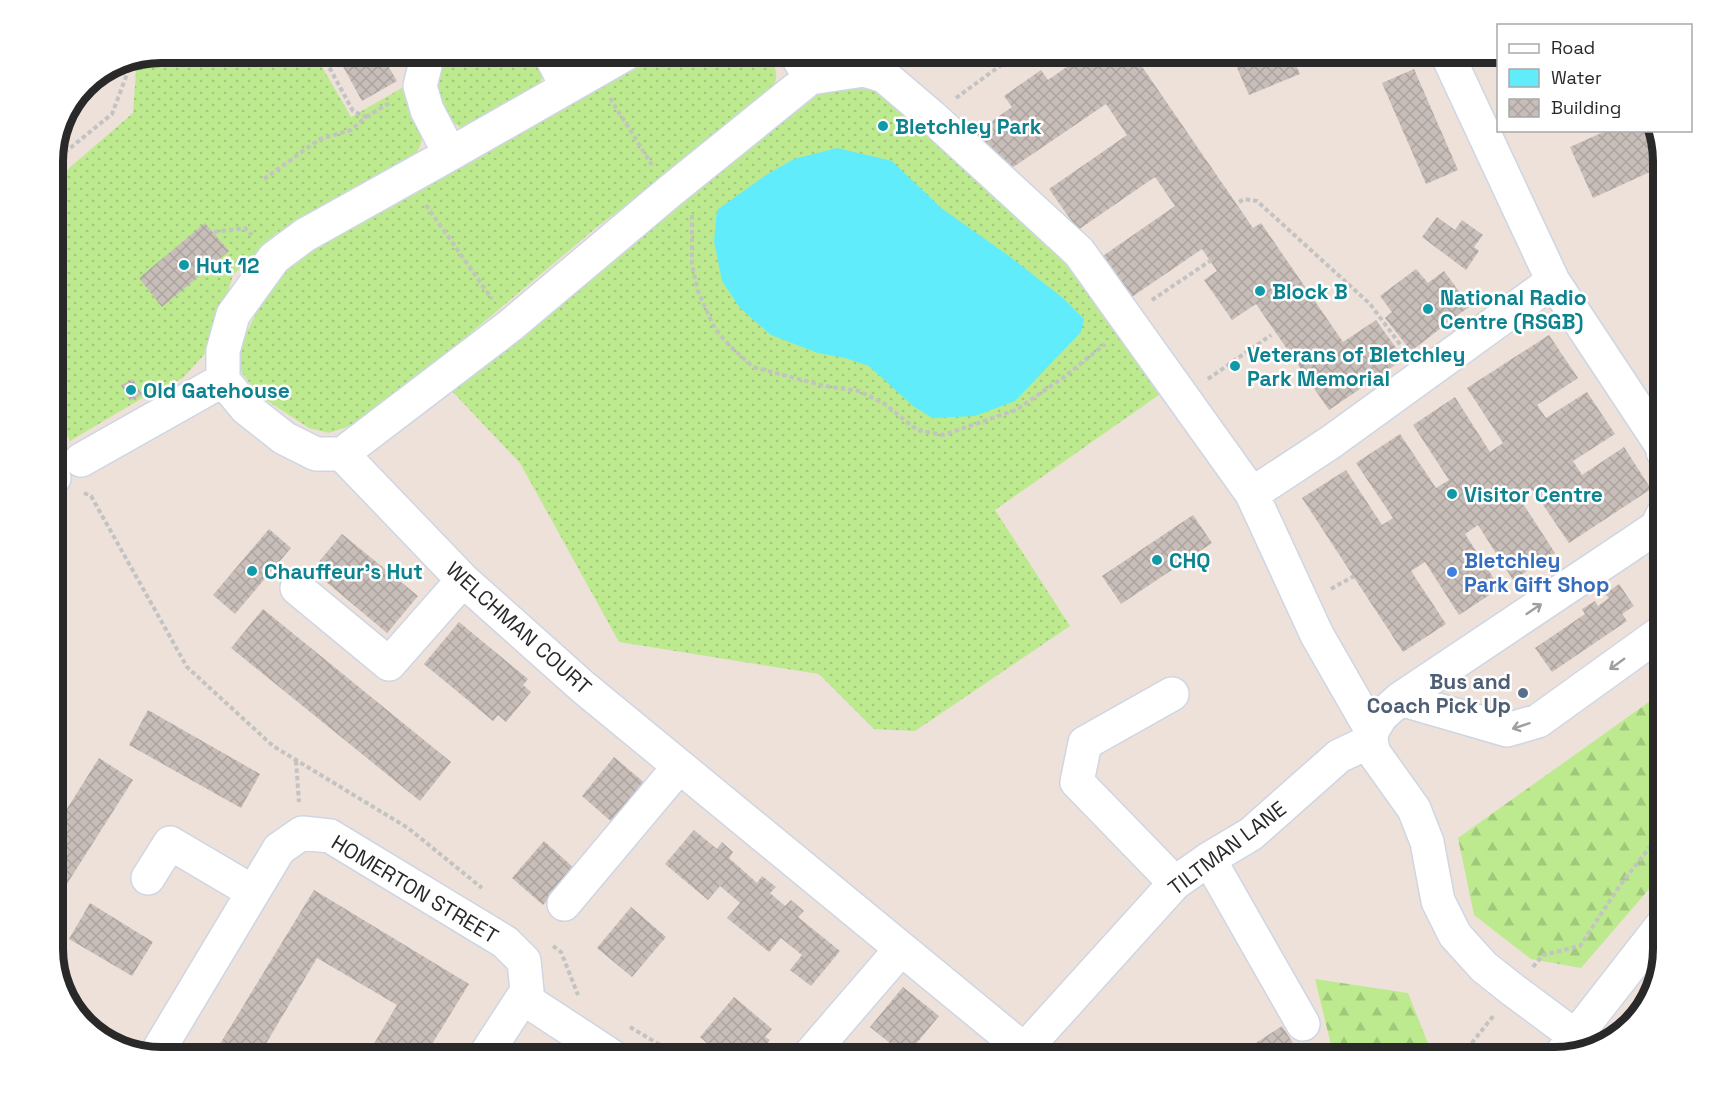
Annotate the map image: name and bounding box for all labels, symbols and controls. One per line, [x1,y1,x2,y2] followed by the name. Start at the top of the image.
[1497,24,1692,132] legend
[1551,36,1595,59] text: Road
[1551,66,1602,89] text: Water
[1551,96,1621,119] text: Building
[895,113,1042,140] place label: Bletchley Park
[876,119,890,133] marker: Bletchley Park
[196,252,260,279] place label: Hut 12
[177,258,191,272] marker: Hut 12
[1272,278,1348,305] place label: Block B
[1253,284,1267,298] marker: Block B
[1440,284,1587,335] place label: National Radio Centre (RSGB)
[1421,302,1435,316] marker: National Radio Centre (RSGB)
[1247,341,1465,392] place label: Veterans of Bletchley Park Memorial
[1228,359,1242,373] marker: Veterans of Bletchley Park Memorial
[143,377,290,404] place label: Old Gatehouse
[124,383,138,397] marker: Old Gatehouse
[1464,481,1603,508] place label: Visitor Centre
[1445,487,1459,501] marker: Visitor Centre
[1169,547,1211,574] place label: CHQ
[1464,547,1609,598] place label: Bletchley Park Gift Shop
[1150,553,1164,567] marker: CHQ
[441,556,597,700] street label: WELCHMAN COURT
[264,558,423,585] place label: Chauffeur's Hut
[245,564,259,578] marker: Chauffeur's Hut
[1445,565,1459,579] marker: Bletchley Park Gift Shop
[1525,603,1542,615] one-way arrow
[1610,658,1626,670] one-way arrow
[1367,668,1511,719] place label: Bus and Coach Pick Up
[1516,686,1530,700] marker: Bus and Coach Pick Up
[1512,721,1531,732] one-way arrow
[1163,795,1291,901] street label: TILTMAN LANE
[327,829,503,949] street label: HOMERTON STREET

